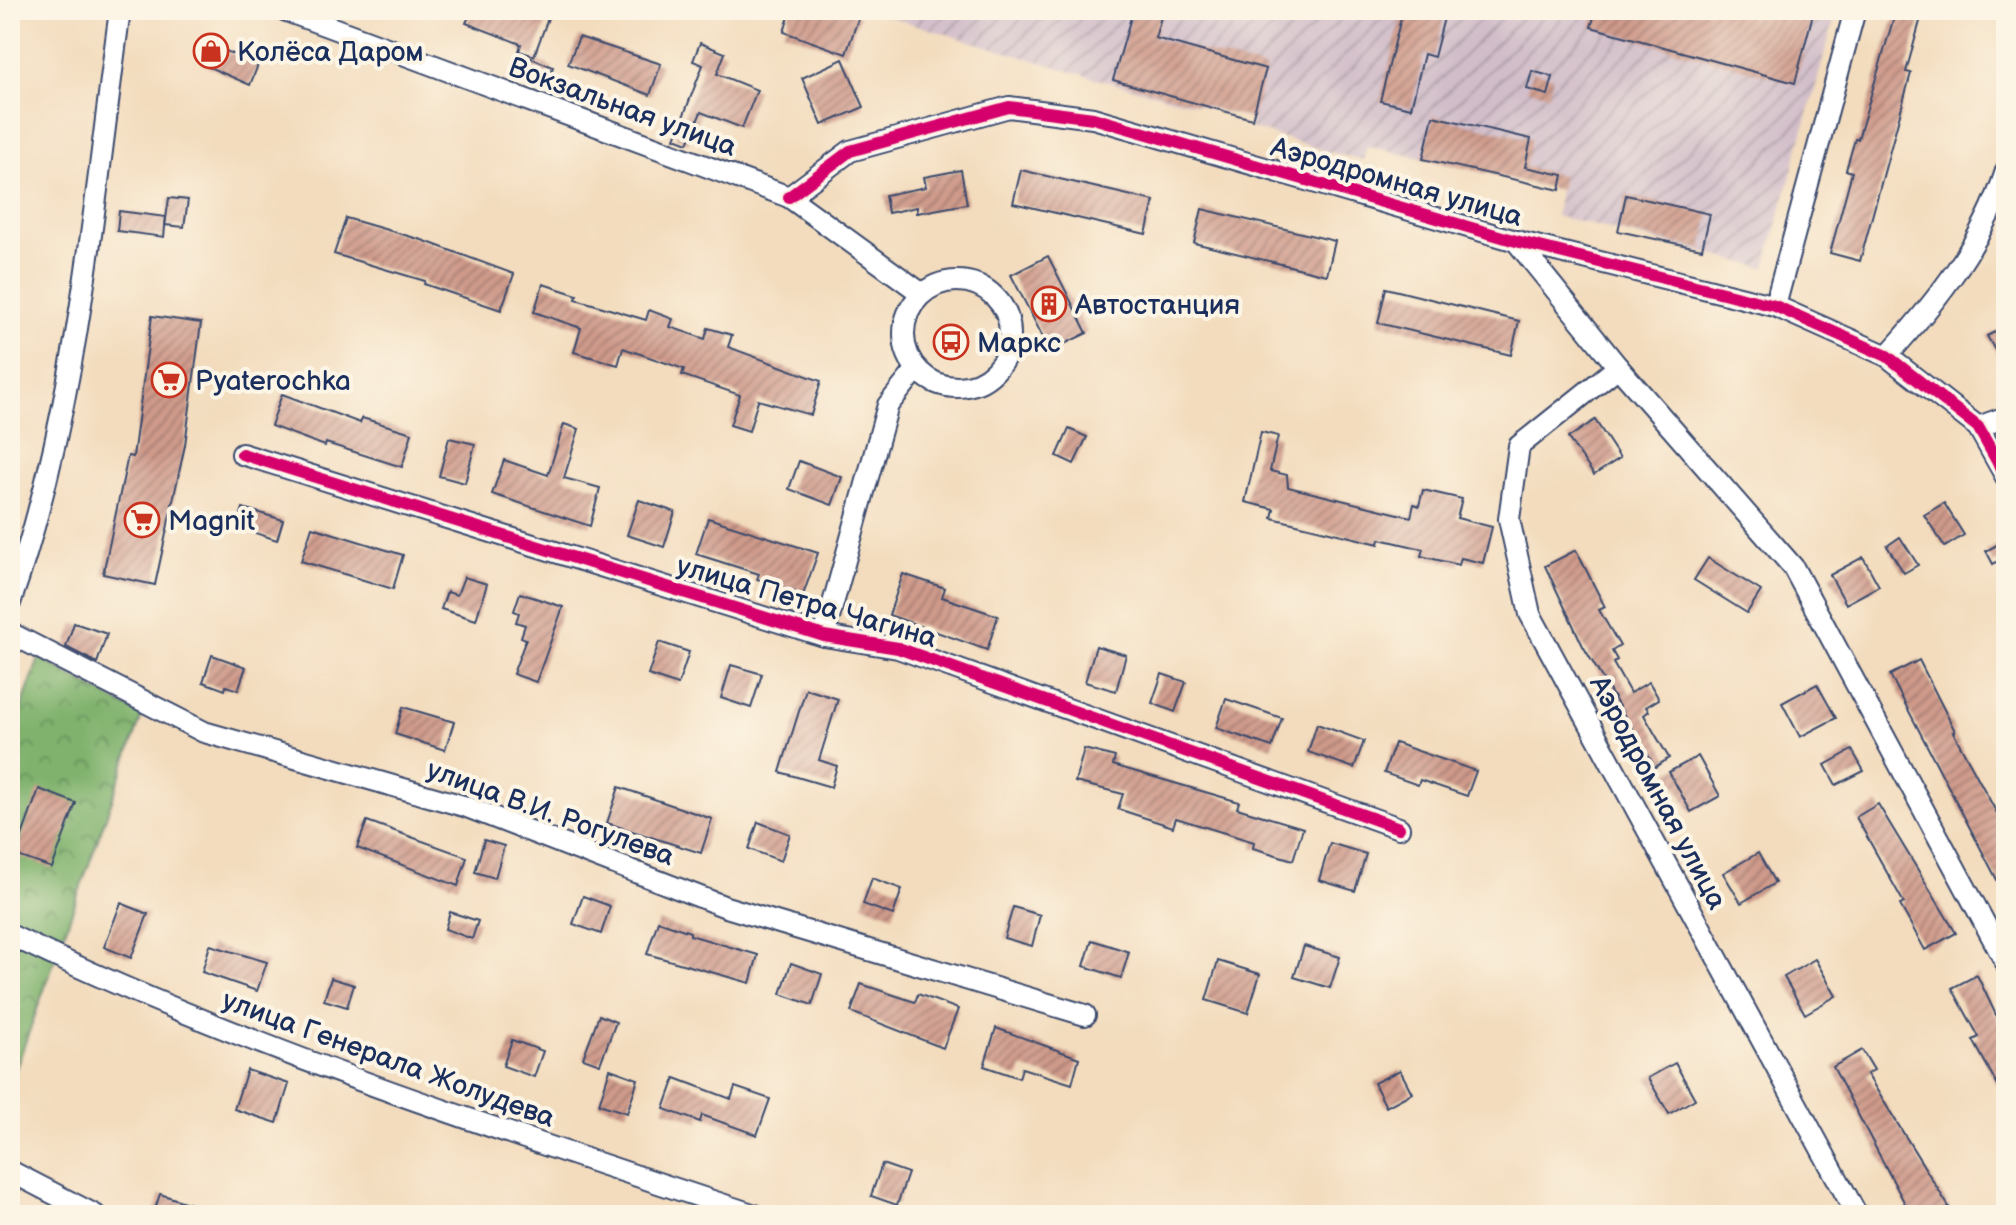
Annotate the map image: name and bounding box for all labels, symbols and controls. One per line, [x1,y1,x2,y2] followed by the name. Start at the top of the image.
[192,32,230,70] shop icon: Колёса Даром
[237,36,424,69] place label: Колёса Даром
[504,51,741,164] street label: Вокзальная улица
[1266,130,1526,234] street label: Аэродромная улица
[1030,285,1068,323] building icon: Автостанция
[1074,289,1240,322] place label: Автостанция
[932,323,970,361] bus stop icon: Маркс
[977,327,1061,360] place label: Маркс
[150,361,188,399] supermarket icon: Pyaterochka
[195,365,351,398] place label: Pyaterochka
[123,501,161,539] supermarket icon: Magnit
[168,505,256,538] place label: Magnit
[673,550,941,655] street label: улица Петра Чагина
[1582,669,1733,916] street label: Аэродромная улица
[422,753,679,874] street label: улица В.И. Рогулева
[218,984,560,1135] street label: улица Генерала Жолудева

